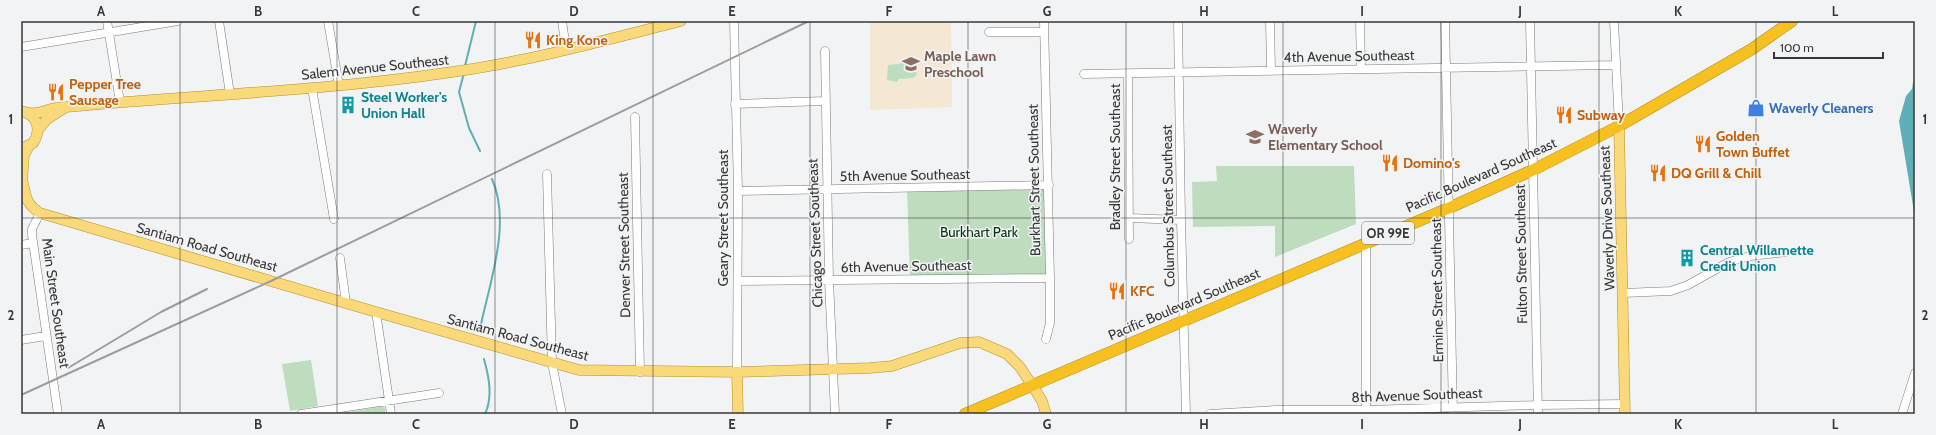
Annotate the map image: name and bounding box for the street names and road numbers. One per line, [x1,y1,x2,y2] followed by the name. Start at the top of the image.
[1283,46,1415,66] street label: 4th Avenue Southeast
[300,50,450,84] street label: Salem Avenue Southeast
[1106,83,1124,230] street label: Bradley Street Southeast
[1024,104,1044,256] street label: Burkhart Street Southeast
[1158,125,1178,287] street label: Columbus Street Southeast
[1403,133,1560,216] street label: Pacific Boulevard Southeast
[1595,145,1619,291] street label: Waverly Drive Southeast
[714,149,732,286] street label: Geary Street Southeast
[803,158,827,308] street label: Chicago Street Southeast
[840,165,971,185] street label: 5th Avenue Southeast
[614,172,634,318] street label: Denver Street Southeast
[1511,184,1531,324] street label: Fulton Street Southeast
[1427,217,1447,362] street label: Ermine Street Southeast
[134,218,280,276] street label: Santiam Road Southeast
[1362,222,1414,244] road number: OR 99E
[38,237,74,369] street label: Main Street Southeast
[840,256,972,276] street label: 6th Avenue Southeast
[1105,264,1263,344] street label: Pacific Boulevard Southeast
[445,309,591,365] street label: Santiam Road Southeast
[1351,384,1483,406] street label: 8th Avenue Southeast

